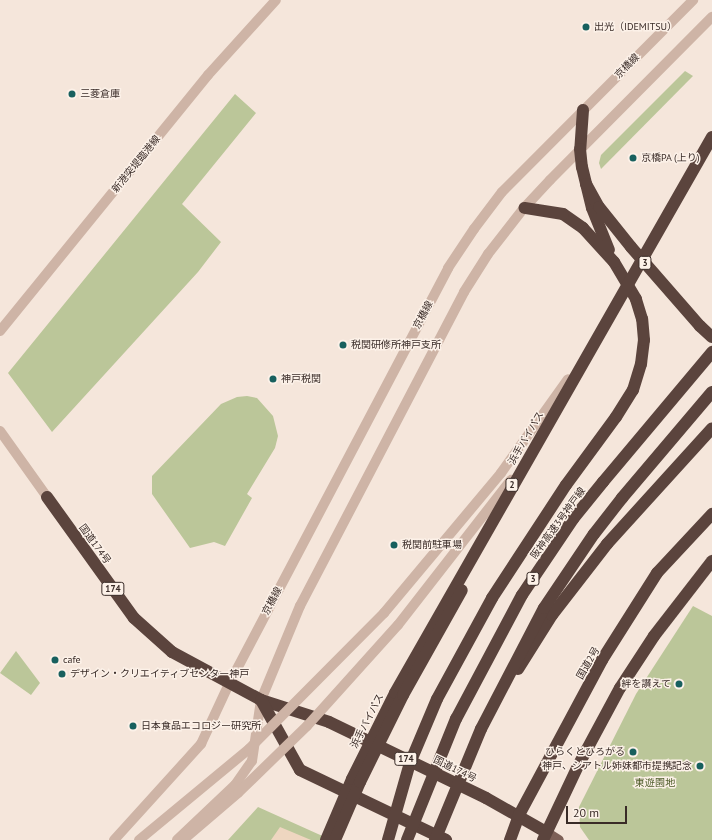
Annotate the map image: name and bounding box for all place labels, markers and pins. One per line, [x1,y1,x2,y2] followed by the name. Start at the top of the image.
[594,21,677,33] place label: 出光（IDEMITSU）
[581,22,591,32] marker: 出光（IDEMITSU）
[80,88,120,100] place label: 三菱倉庫
[67,89,77,99] marker: 三菱倉庫
[641,152,700,164] place label: 京橋PA (上り)
[628,153,638,163] marker: 京橋PA (上り)
[351,339,441,351] place label: 税関研修所神戸支所
[338,340,348,350] marker: 税関研修所神戸支所
[281,373,321,385] place label: 神戸税関
[268,374,278,384] marker: 神戸税関
[402,539,462,551] place label: 税関前駐車場
[389,540,399,550] marker: 税関前駐車場
[63,654,81,666] place label: cafe
[50,655,60,665] marker: cafe
[70,668,250,680] place label: デザイン・クリエイティブセンター神戸
[57,669,67,679] marker: デザイン・クリエイティブセンター神戸
[621,678,671,690] place label: 絆を讃えて
[674,679,684,689] marker: 絆を讃えて
[141,720,261,732] place label: 日本食品エコロジー研究所
[128,721,138,731] marker: 日本食品エコロジー研究所
[545,746,625,758] place label: ひらくとひろがる
[628,747,638,757] marker: ひらくとひろがる
[542,760,692,772] place label: 神戸、シアトル姉妹都市提携記念
[695,761,705,771] marker: 神戸、シアトル姉妹都市提携記念

